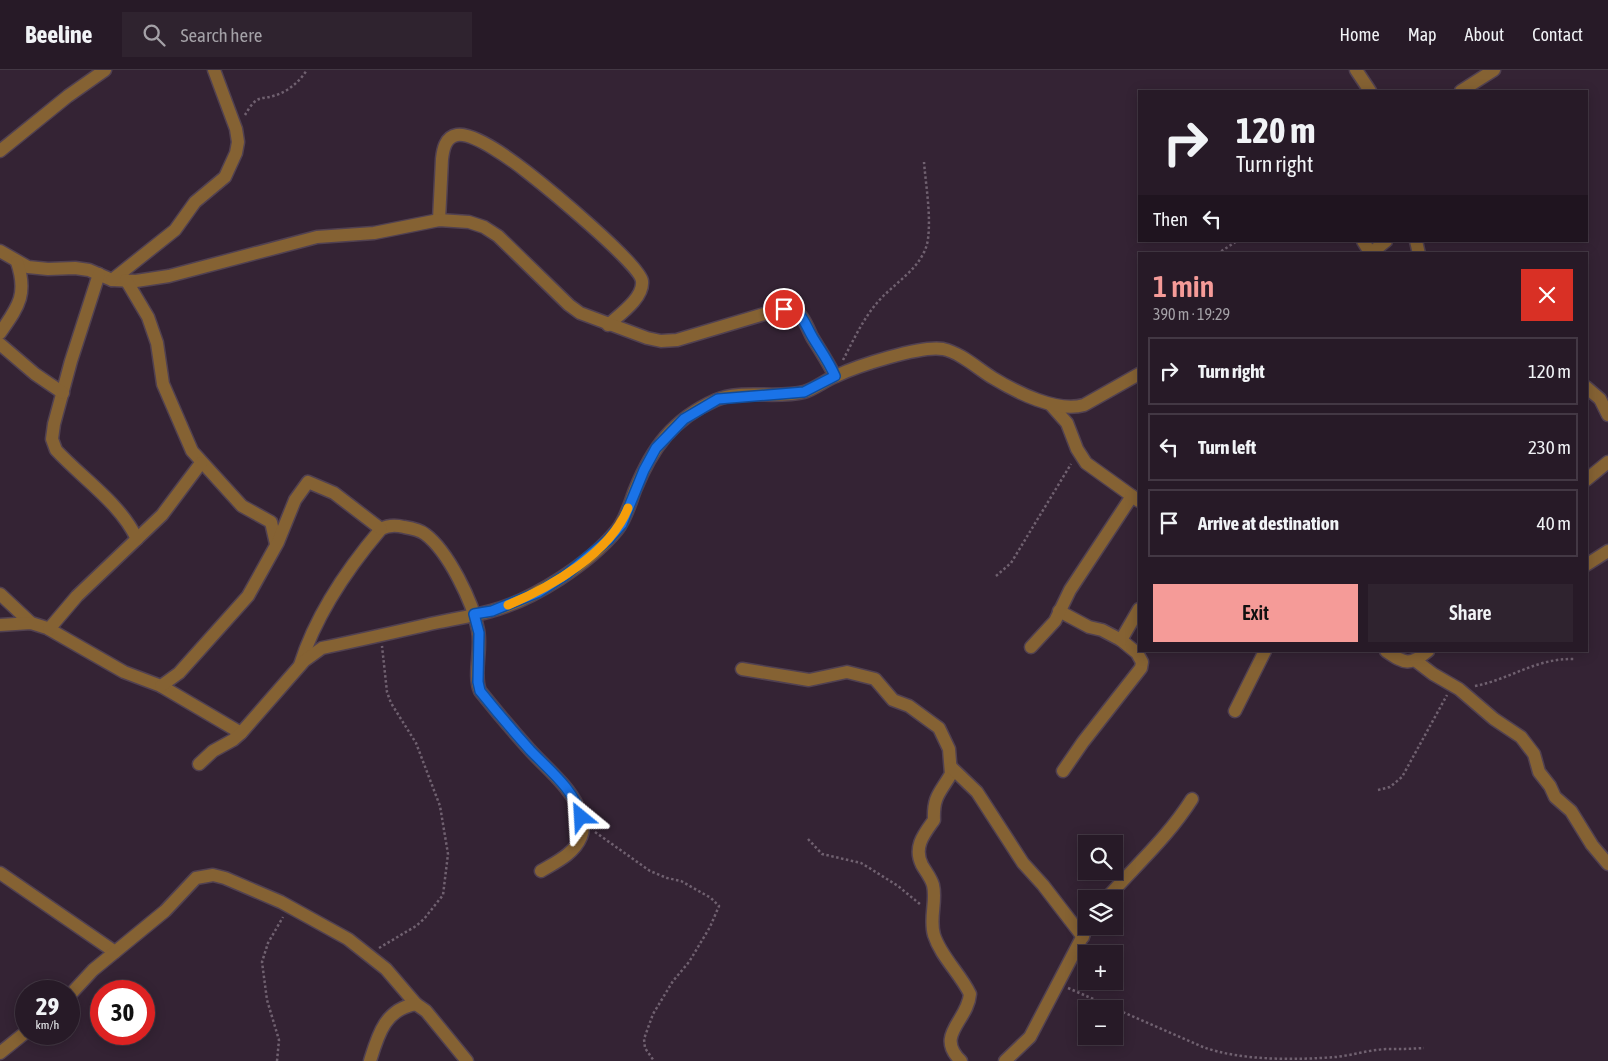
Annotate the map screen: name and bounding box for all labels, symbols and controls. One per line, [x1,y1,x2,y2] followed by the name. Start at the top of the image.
[122,12,472,57] search box
[25,21,92,48] text: Beeline
[140,21,168,49] icon: search
[180,24,262,46] text: Search here
[1340,24,1380,45] text: Home
[1408,24,1437,45] text: Map
[1465,24,1504,45] text: About
[1532,24,1583,45] text: Contact
[1153,110,1218,175] icon: right
[1236,110,1315,150] text: 120 m
[1236,151,1313,177] text: Turn right
[1198,205,1226,233] icon: left
[1153,208,1188,230] text: Then
[1153,269,1214,303] text: 1 min
[1521,269,1573,321] button: close
[763,288,805,330] pin
[770,295,798,323] icon: arrive
[1153,305,1230,323] text: 390 m · 19:29
[1155,357,1183,385] icon: right
[1198,360,1265,382] text: Turn right
[1528,360,1571,382] text: 120 m
[1155,433,1183,461] icon: left
[1198,436,1256,458] text: Turn left
[1528,436,1571,458] text: 230 m
[1155,509,1183,537] icon: arrive
[1198,512,1339,534] text: Arrive at destination
[1537,512,1571,534] text: 40 m
[1153,584,1358,642] button: Exit
[1368,584,1573,642] button: Share
[554,790,606,842] position arrow
[1078,835,1123,1045] map controls
[1078,835,1123,880] button: search
[1078,890,1123,935] button: layers
[1078,945,1123,990] button: +
[90,980,155,1045] speed limit sign: 30
[36,992,59,1020] text: 29
[1078,1000,1123,1045] button: −
[36,1018,59,1032] text: km/h

